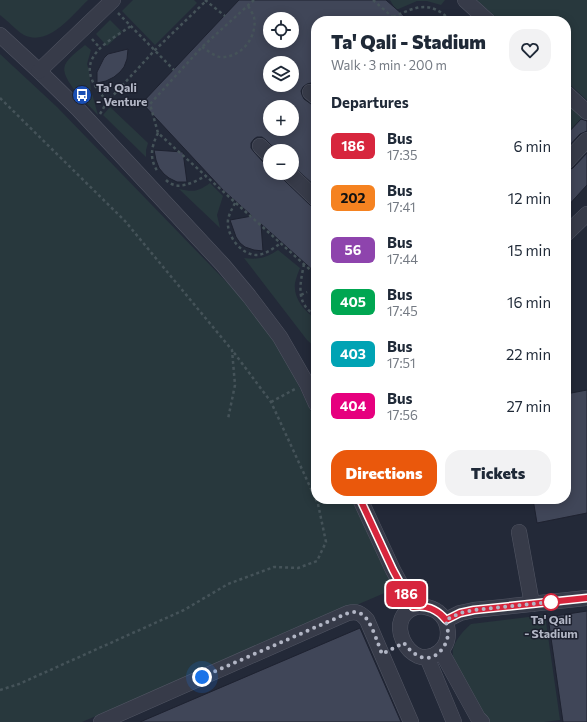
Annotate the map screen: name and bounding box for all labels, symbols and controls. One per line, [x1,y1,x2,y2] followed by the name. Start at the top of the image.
[263,12,299,180] map controls
[263,12,299,48] button: locate
[509,29,551,71] button: heart
[331,30,486,53] text: Ta' Qali - Stadium
[263,56,299,92] button: layers
[331,57,447,73] text: Walk · 3 min · 200 m
[96,80,147,108] place label: Ta' Qali - Venture
[71,84,93,106] bus stop icon: Ta' Qali - Venture
[331,93,409,111] text: Departures
[263,100,299,136] button: +
[387,129,412,147] text: Bus
[341,137,365,154] text: 186
[513,137,551,155] text: 6 min
[263,144,299,180] button: −
[387,147,417,163] text: 17:35
[387,181,412,199] text: Bus
[340,189,366,206] text: 202
[508,189,551,207] text: 12 min
[387,199,415,215] text: 17:41
[387,233,412,251] text: Bus
[345,241,361,258] text: 56
[508,241,551,259] text: 15 min
[387,251,418,267] text: 17:44
[387,285,412,303] text: Bus
[340,293,366,310] text: 405
[507,293,551,311] text: 16 min
[387,303,418,319] text: 17:45
[387,337,412,355] text: Bus
[340,345,366,362] text: 403
[506,345,551,363] text: 22 min
[387,355,416,371] text: 17:51
[387,389,412,407] text: Bus
[340,397,366,414] text: 404
[506,397,551,415] text: 27 min
[387,407,418,423] text: 17:56
[331,450,437,496] button: Directions
[445,450,551,496] button: Tickets
[383,581,429,607] line badge: 186
[394,585,418,602] text: 186
[542,593,560,611] marker: Ta' Qali - Stadium
[524,612,578,640] place label: Ta' Qali - Stadium
[192,667,212,687] your location

